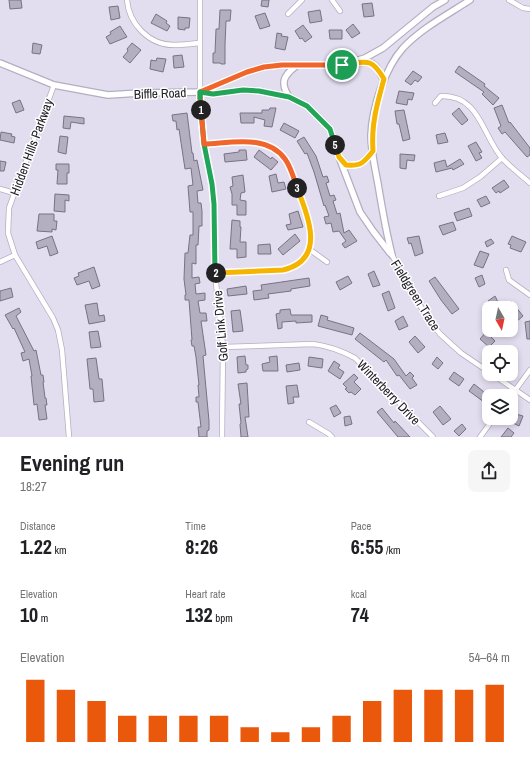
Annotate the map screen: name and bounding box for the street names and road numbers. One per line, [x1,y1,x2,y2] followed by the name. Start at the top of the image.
[133,84,187,103] street label: Biffle Road
[6,96,57,198] street label: Hidden Hills Parkway
[387,257,444,334] street label: Fieldgreen Trace
[209,290,232,362] street label: Golf Link Drive
[353,356,424,429] street label: Winterberry Drive

